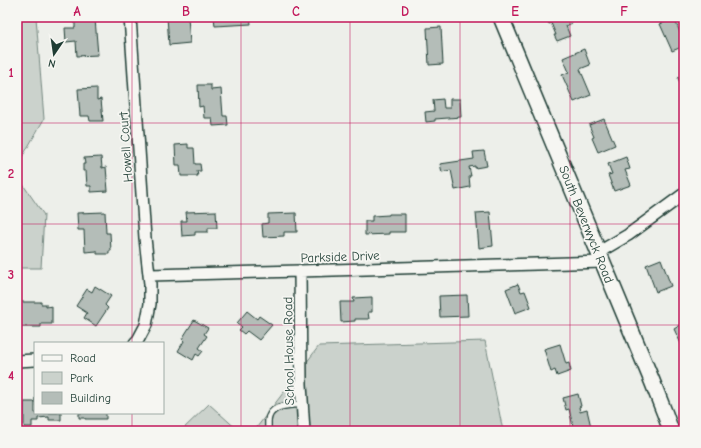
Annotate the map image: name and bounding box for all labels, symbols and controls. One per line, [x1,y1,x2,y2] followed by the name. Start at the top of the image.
[73,4,81,19] text: A
[182,4,190,19] text: B
[292,4,300,19] text: C
[401,4,409,19] text: D
[511,4,519,19] text: E
[620,4,628,19] text: F
[34,34,74,74] north arrow
[47,56,57,70] text: N
[8,65,14,80] text: 1
[115,110,135,183] street label: Howell Court
[556,163,617,285] street label: South Beverwyck Road
[8,166,14,181] text: 2
[300,248,380,265] street label: Parkside Drive
[8,267,14,282] text: 3
[280,297,297,405] street label: School House Road
[34,342,164,414] legend
[70,351,96,365] text: Road
[8,368,14,383] text: 4
[70,371,93,385] text: Park
[70,391,111,405] text: Building

